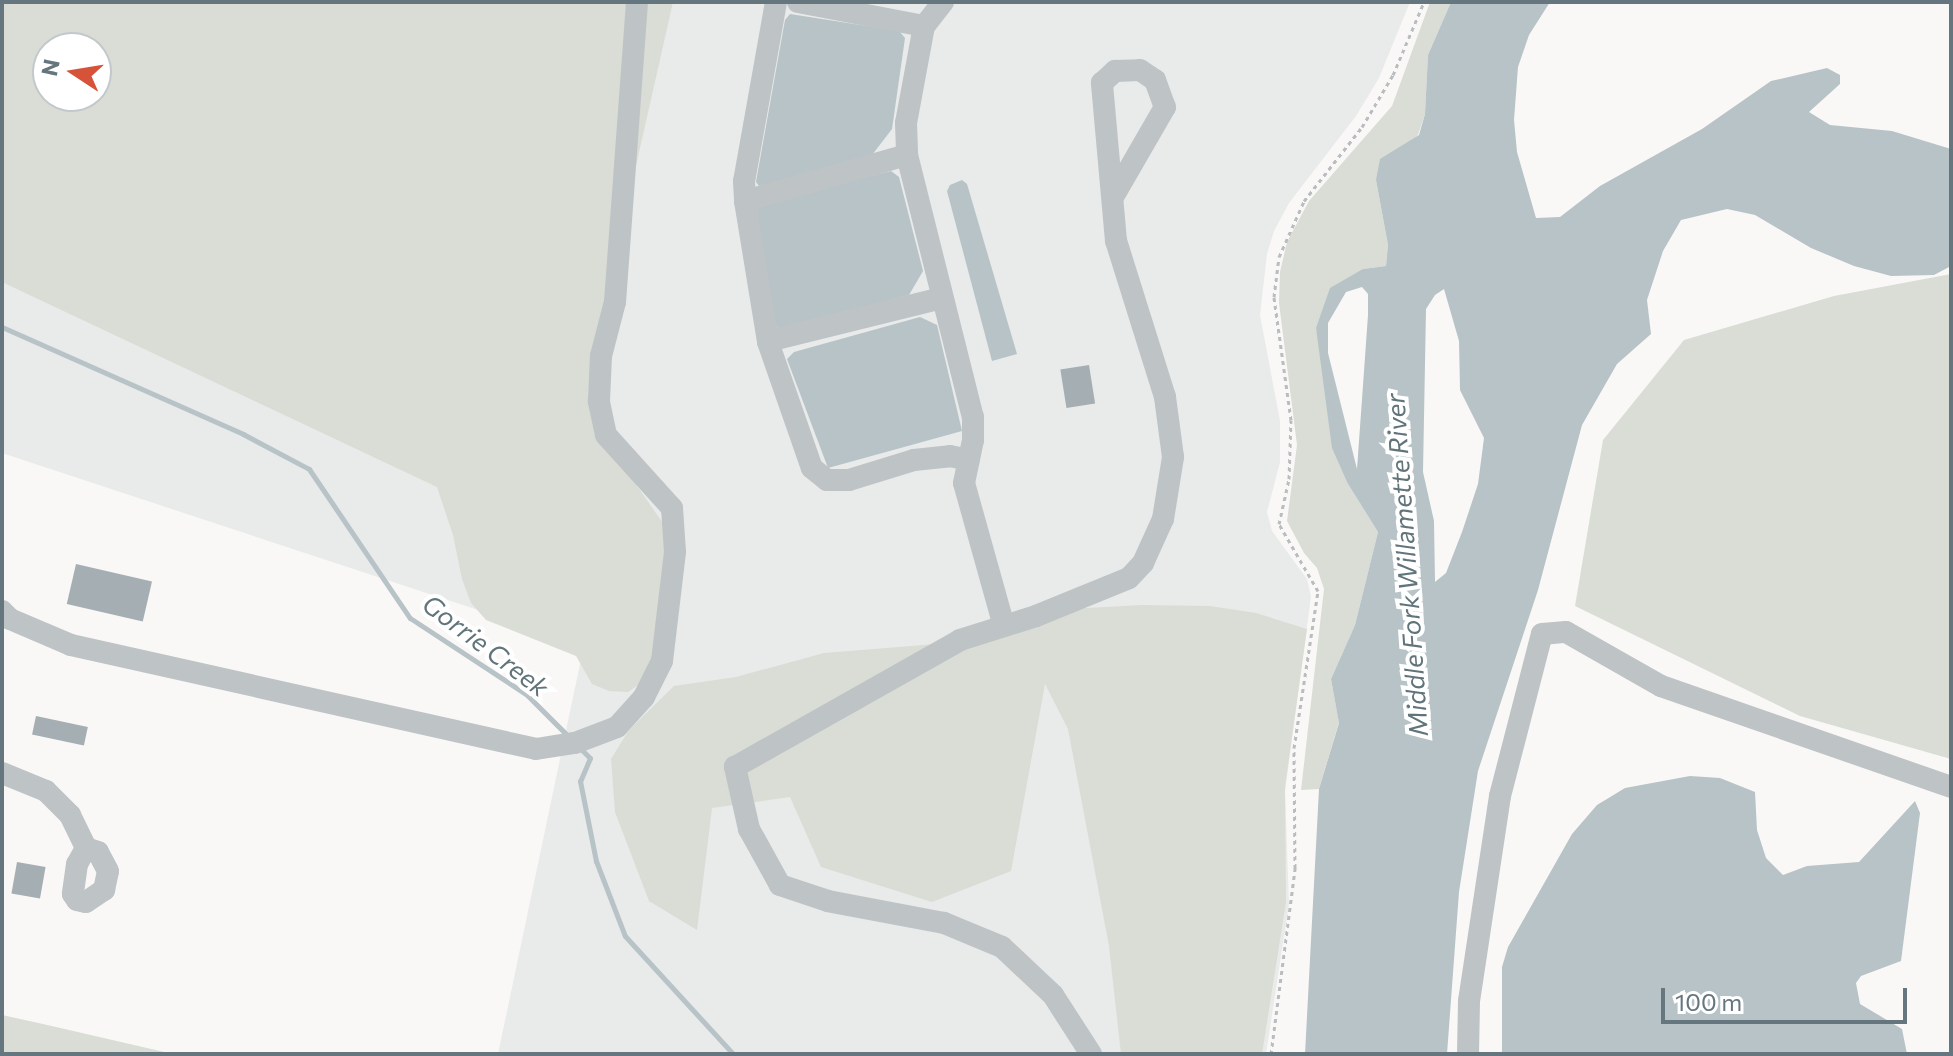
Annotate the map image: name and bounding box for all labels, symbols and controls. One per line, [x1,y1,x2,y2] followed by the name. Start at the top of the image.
[32,32,112,112] north arrow
[35,56,65,78] text: N
[1378,393,1434,737] water label: Middle Fork Willamette River
[417,587,555,703] water label: Gorrie Creek
[1665,972,1911,1022] scale bar
[1675,987,1742,1016] text: 100 m

